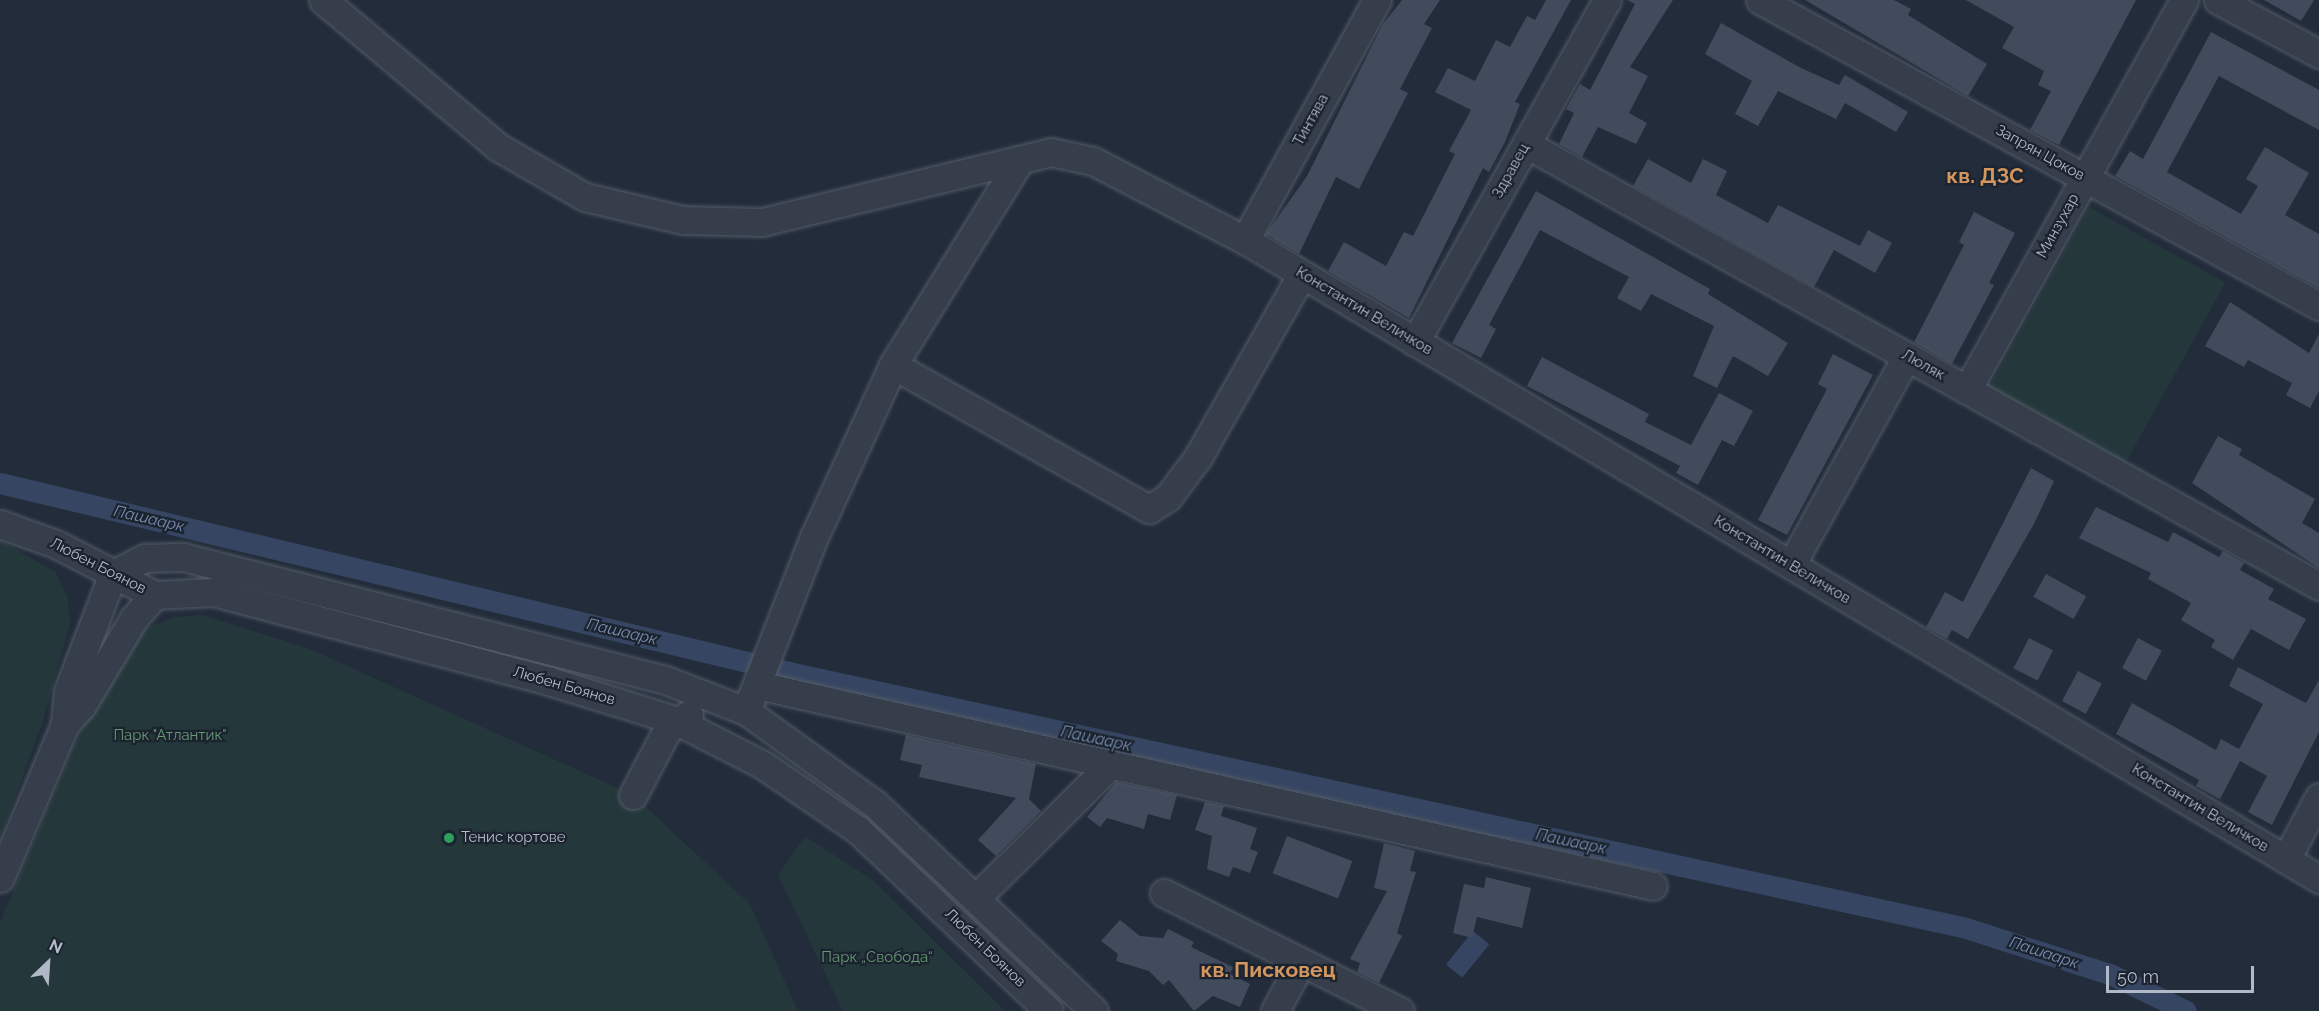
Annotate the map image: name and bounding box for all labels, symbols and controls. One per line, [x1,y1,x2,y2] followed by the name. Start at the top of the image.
[1289,91,1333,149] street label: Тинтява
[1992,121,2088,185] street label: Запрян Цоков
[1489,141,1533,201] street label: Здравец
[1946,163,2024,189] district label: кв. ДЗС
[2033,191,2083,261] street label: Минзухар
[1293,263,1435,359] street label: Константин Величков
[1898,346,1948,384] street label: Люляк
[112,502,186,536] water label: Пашаарк
[1711,512,1853,608] street label: Константин Величков
[47,534,149,598] street label: Любен Боянов
[585,615,659,649] water label: Пашаарк
[511,663,617,709] street label: Любен Боянов
[1059,722,1133,756] water label: Пашаарк
[113,727,227,745] park label: Парк "Атлантик"
[2129,760,2271,856] street label: Константин Величков
[1534,825,1608,859] water label: Пашаарк
[461,829,565,847] place label: Тенис кортове
[442,831,456,845] marker: Тенис кортове
[941,905,1029,991] street label: Любен Боянов
[18,933,78,993] north arrow
[2007,933,2081,973] water label: Пашаарк
[46,935,65,957] text: N
[821,949,933,967] park label: Парк „Свобода“
[2109,954,2258,992] scale bar
[1200,957,1336,983] district label: кв. Писковец
[2117,966,2159,987] text: 50 m

